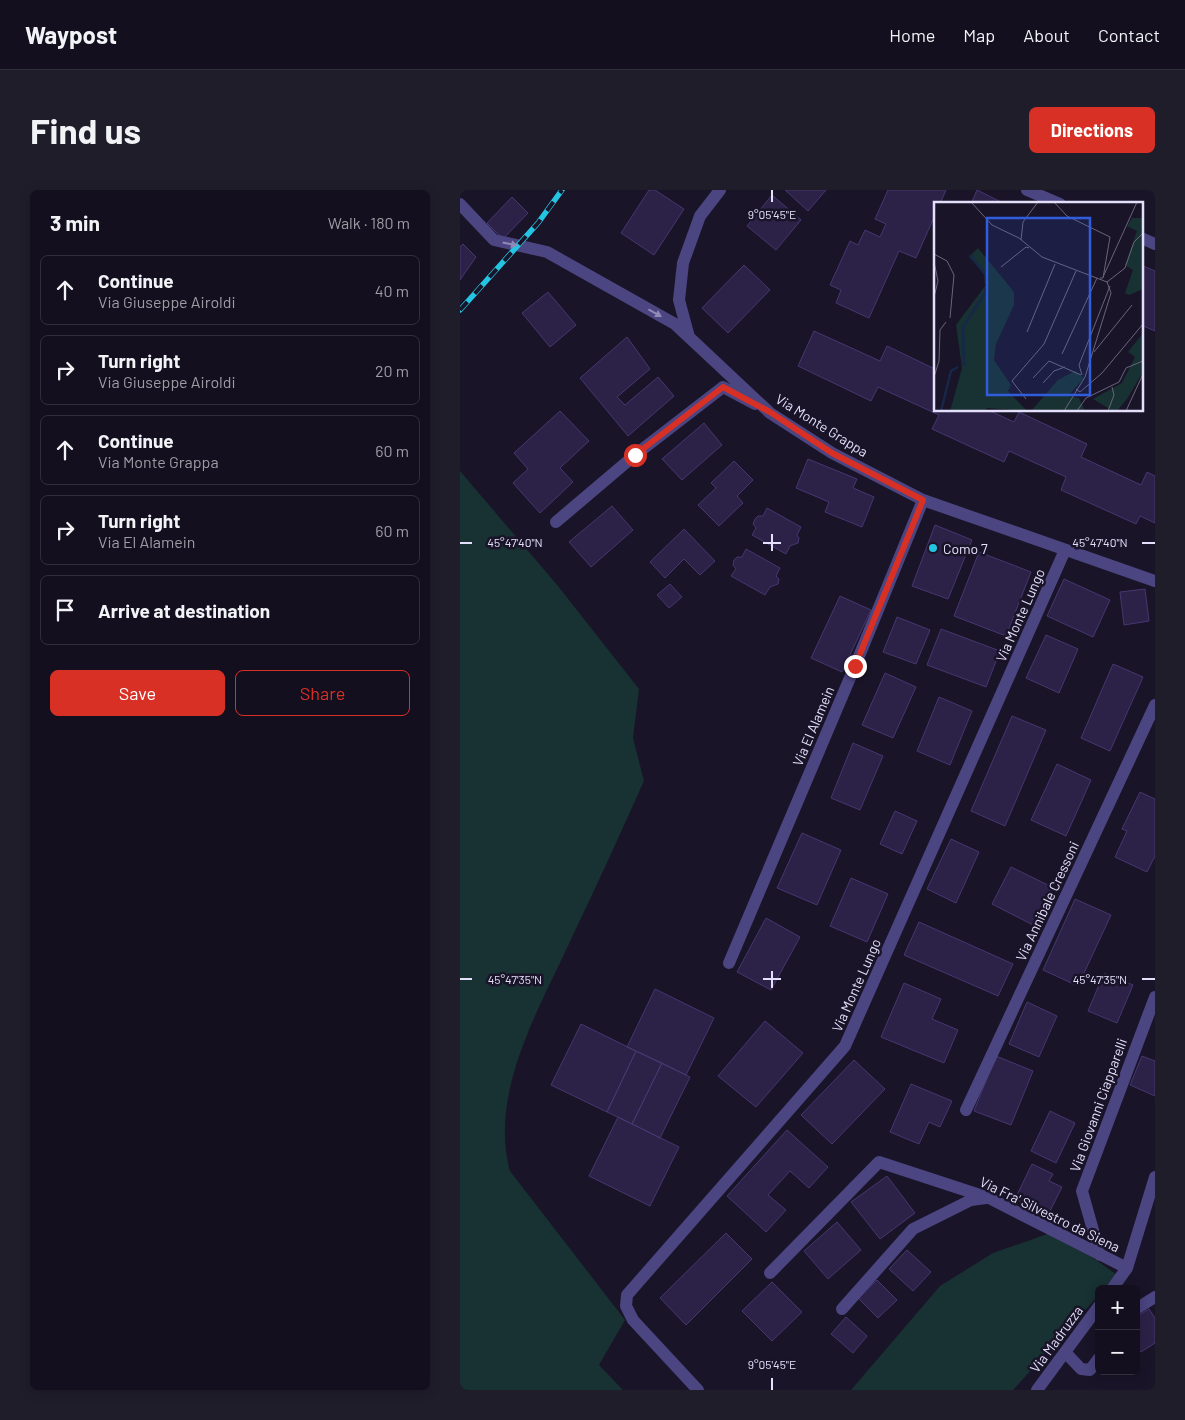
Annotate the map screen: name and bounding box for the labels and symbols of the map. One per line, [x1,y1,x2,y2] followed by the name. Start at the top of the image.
[934,202,1142,411] inset map
[748,207,796,221] text: 9°05'45"E
[502,240,518,248] one-way arrow
[649,309,662,318] one-way arrow
[773,390,871,460] street label: Via Monte Grappa
[624,444,647,467] route start
[487,535,543,549] text: 45°47'40"N
[1072,535,1128,549] text: 45°47'40"N
[943,540,988,557] place label: Como 7
[927,542,939,554] marker: Como 7
[992,566,1048,664] street label: Via Monte Lungo
[844,655,867,678] route end
[789,683,837,769] street label: Via El Alamein
[1012,838,1082,964] street label: Via Annibale Cressoni
[828,936,884,1034] street label: Via Monte Lungo
[488,972,542,986] text: 45°47'35"N
[1073,972,1127,986] text: 45°47'35"N
[1066,1036,1130,1174] street label: Via Giovanni Ciapparelli
[977,1173,1123,1255] street label: Via Fra' Silvestro da Siena
[1026,1302,1086,1376] street label: Via Madruzza
[748,1357,796,1371] text: 9°05'45"E

